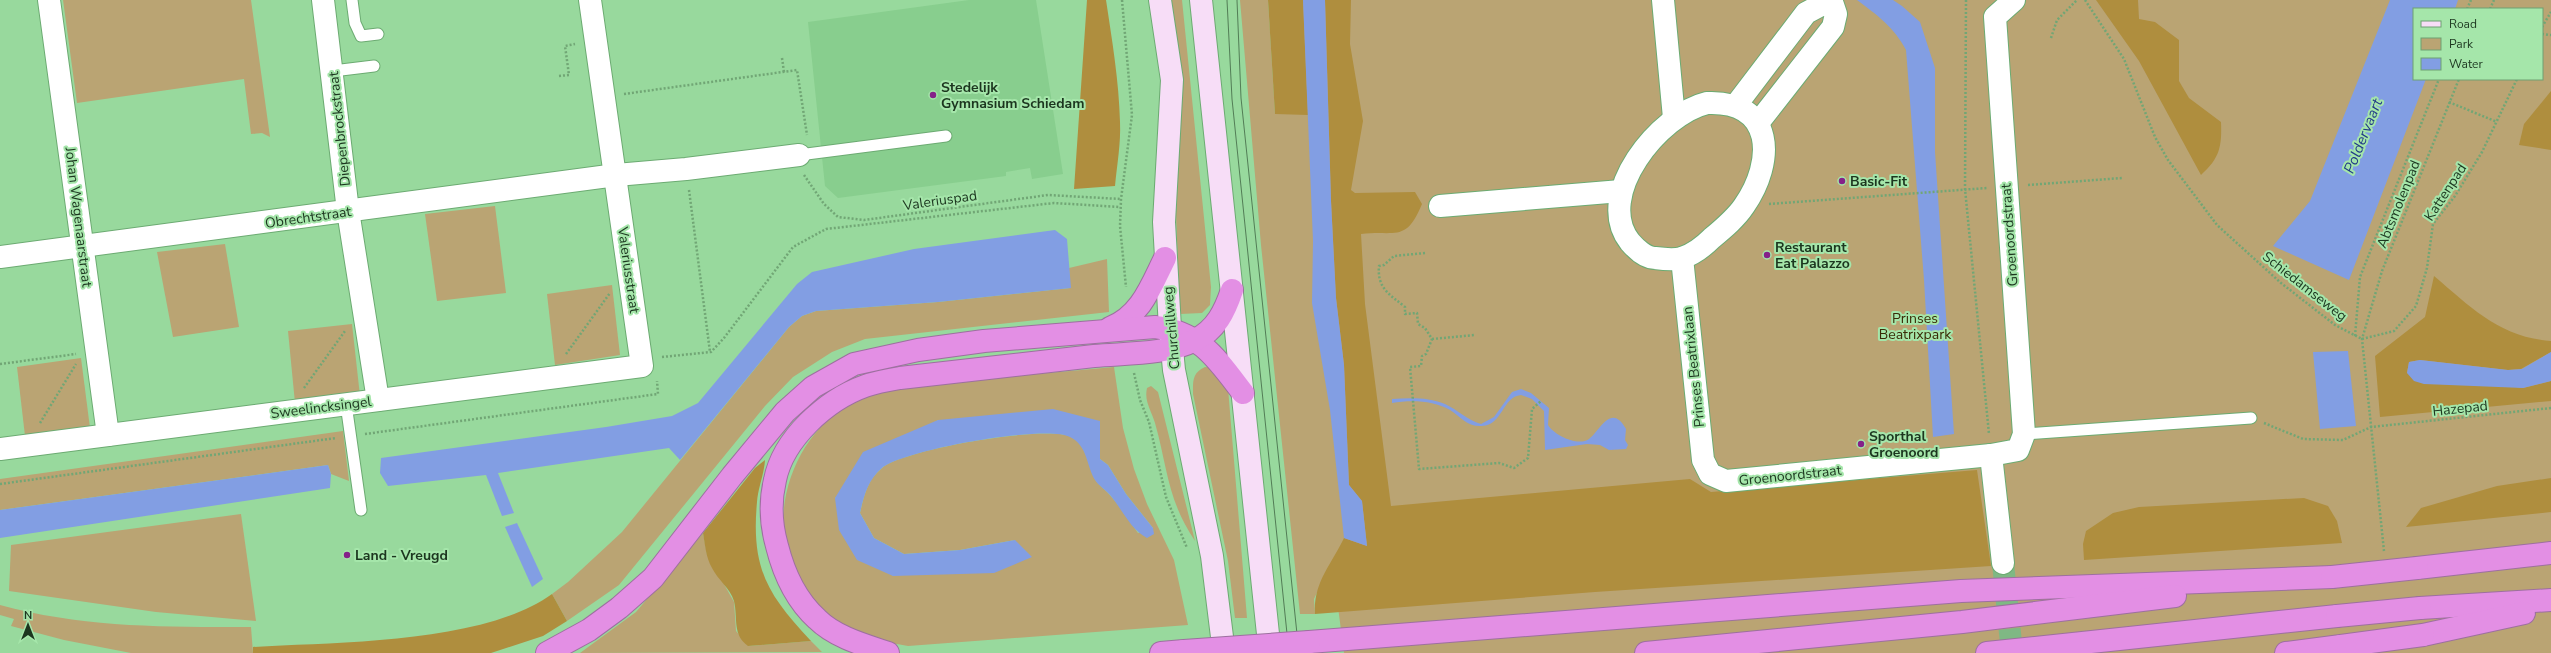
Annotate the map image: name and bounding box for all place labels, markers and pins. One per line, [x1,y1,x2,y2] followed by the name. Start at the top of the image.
[941,78,1085,113] place label: Stedelijk Gymnasium Schiedam
[928,90,938,100] marker: Stedelijk Gymnasium Schiedam
[1850,172,1908,191] place label: Basic-Fit
[1837,176,1847,186] marker: Basic-Fit
[1775,238,1850,273] place label: Restaurant Eat Palazzo
[1762,250,1772,260] marker: Restaurant Eat Palazzo
[1869,427,1938,462] place label: Sporthal Groenoord
[1856,439,1866,449] marker: Sporthal Groenoord
[355,546,448,565] place label: Land - Vreugd
[342,550,352,560] marker: Land - Vreugd

